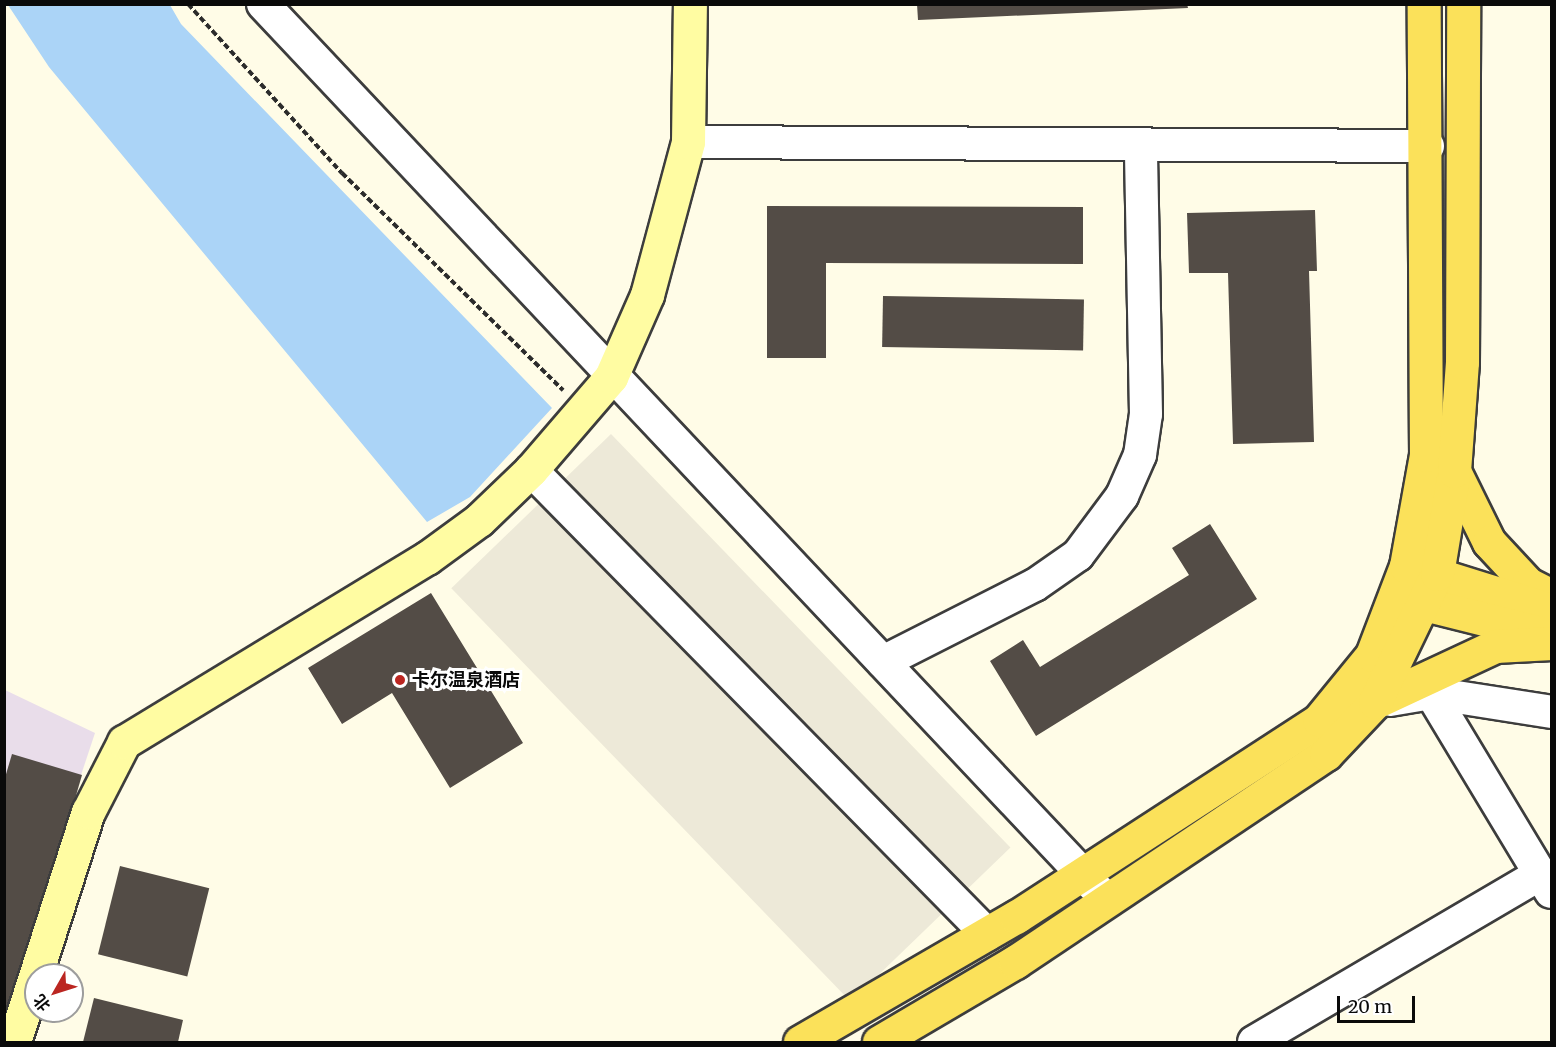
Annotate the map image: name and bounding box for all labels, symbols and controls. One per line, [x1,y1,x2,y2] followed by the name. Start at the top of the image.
[412,669,520,691] place label: 卡尔温泉酒店
[393,673,407,687] marker: 卡尔温泉酒店
[24,963,84,1023] north arrow
[1340,984,1418,1022] scale bar
[29,991,54,1016] text: 北
[1348,995,1392,1018] text: 20 m

